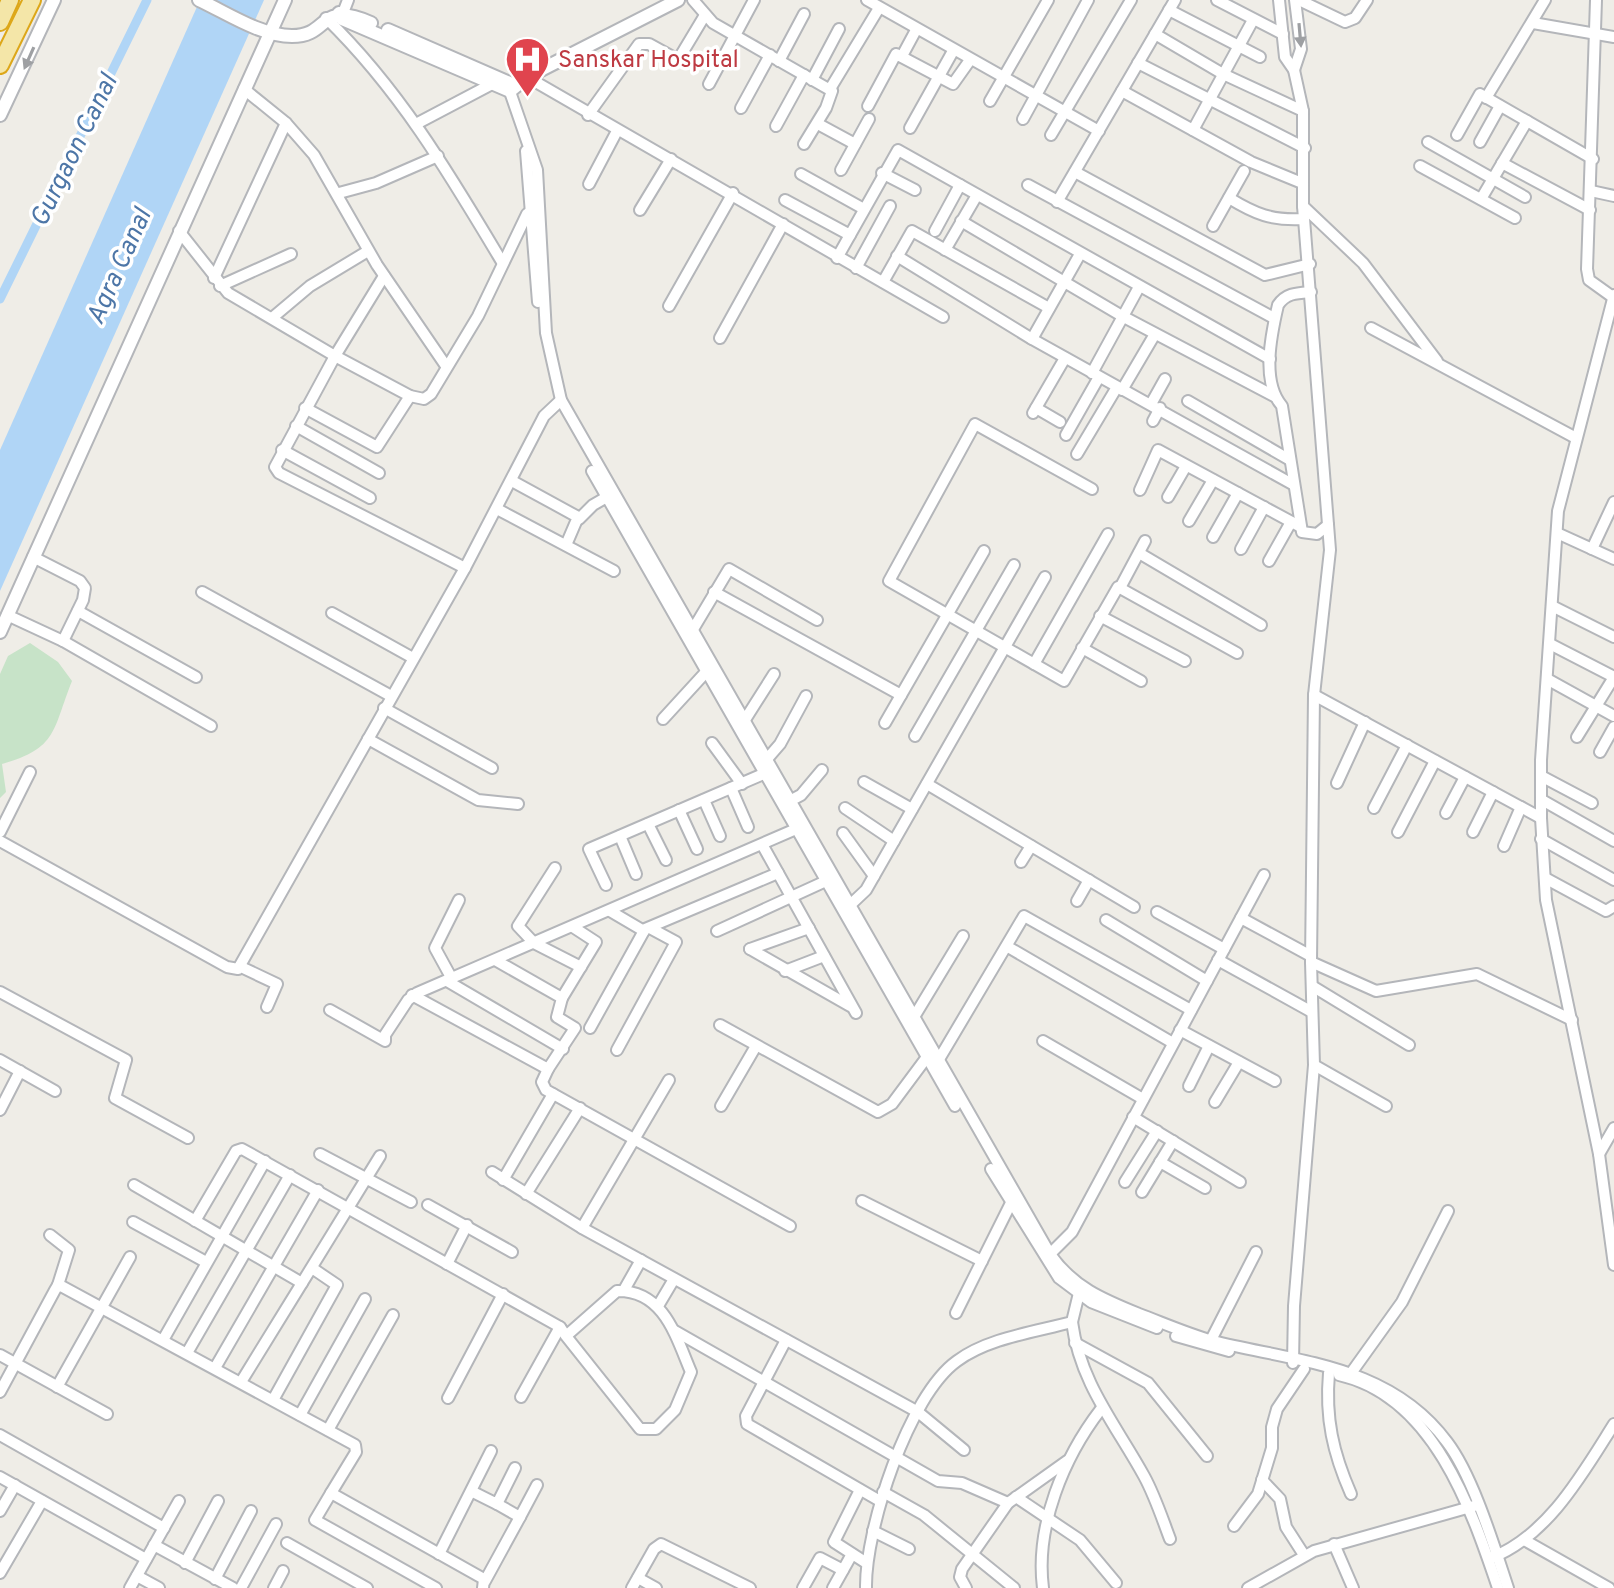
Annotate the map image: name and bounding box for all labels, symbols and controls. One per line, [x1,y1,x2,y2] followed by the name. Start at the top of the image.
[1293,23,1306,48] one-way arrow
[503,35,551,98] hospital icon: Sanskar Hospital
[22,46,35,70] one-way arrow
[558,46,739,76] place label: Sanskar Hospital
[24,68,127,233] water label: Gurgaon Canal
[80,203,161,330] water label: Agra Canal

